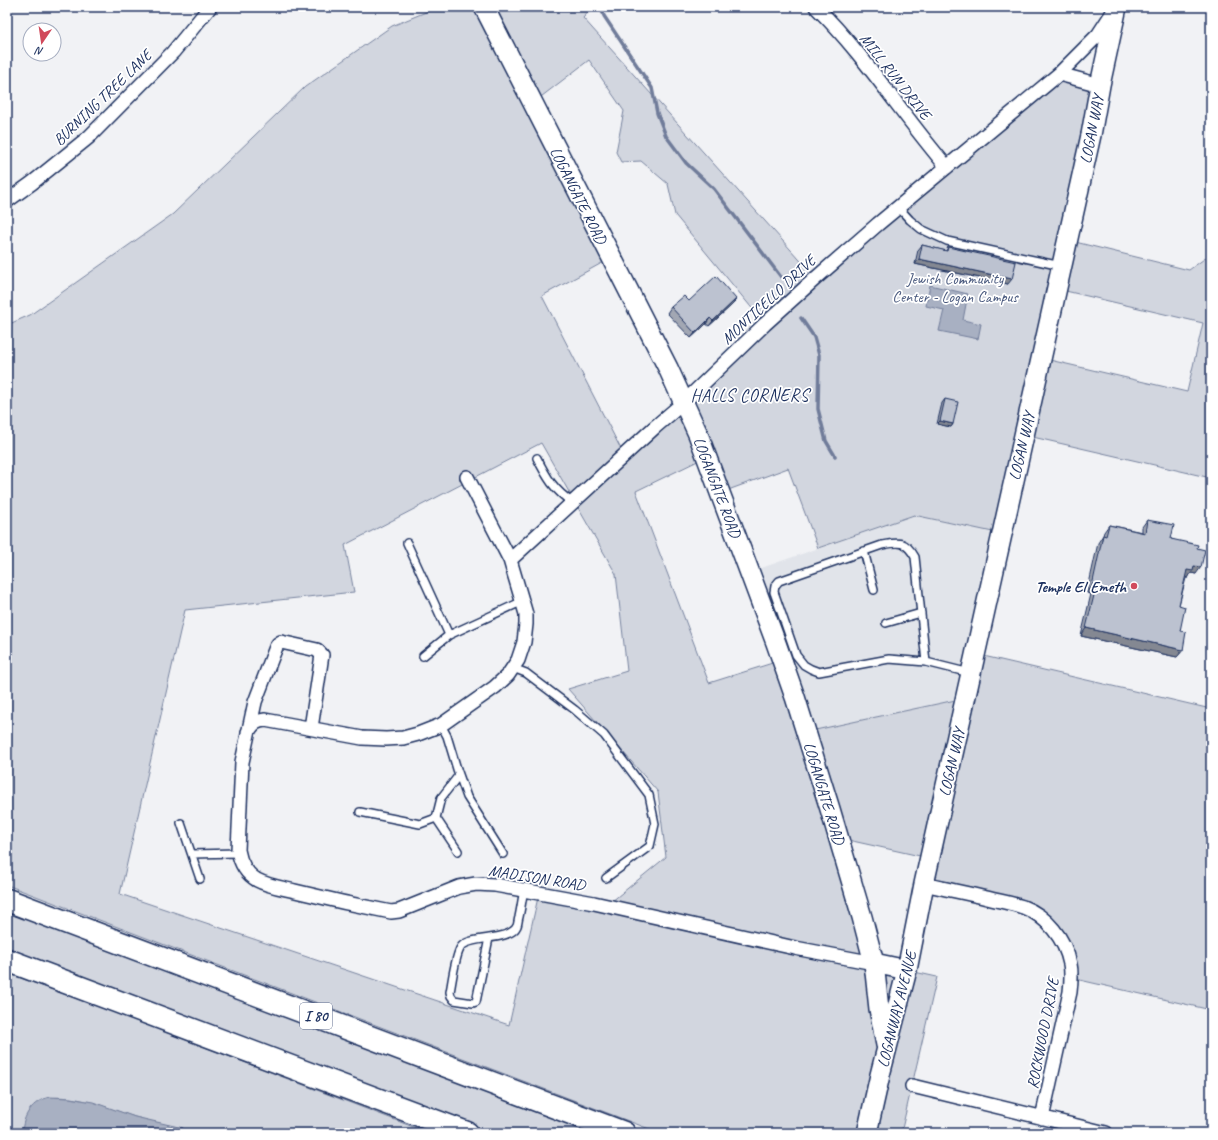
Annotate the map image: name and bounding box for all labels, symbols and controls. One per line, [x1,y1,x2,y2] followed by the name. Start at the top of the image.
[22,22,62,62] north arrow
[855,29,937,126] street label: MILL RUN DRIVE
[33,44,45,59] text: N
[49,44,158,150] street label: BURNING TREE LANE
[1076,90,1109,165] street label: LOGAN WAY
[545,144,612,249] street label: LOGANGATE ROAD
[717,249,822,349] street label: MONTICELLO DRIVE
[892,269,1019,307] park label: Jewish Community Center - Logan Campus
[691,385,812,406] district label: HALLS CORNERS
[1004,407,1040,482] street label: LOGAN WAY
[689,434,746,542] street label: LOGANGATE ROAD
[1036,577,1127,597] place label: Temple El Emeth
[1129,581,1139,591] marker: Temple El Emeth
[934,723,970,798] street label: LOGAN WAY
[799,740,850,848] street label: LOGANGATE ROAD
[487,860,588,896] street label: MADISON ROAD
[873,947,922,1069] street label: LOGANWAY AVENUE
[1022,974,1064,1090] street label: ROCKWOOD DRIVE
[300,1003,332,1029] road number: I 80

